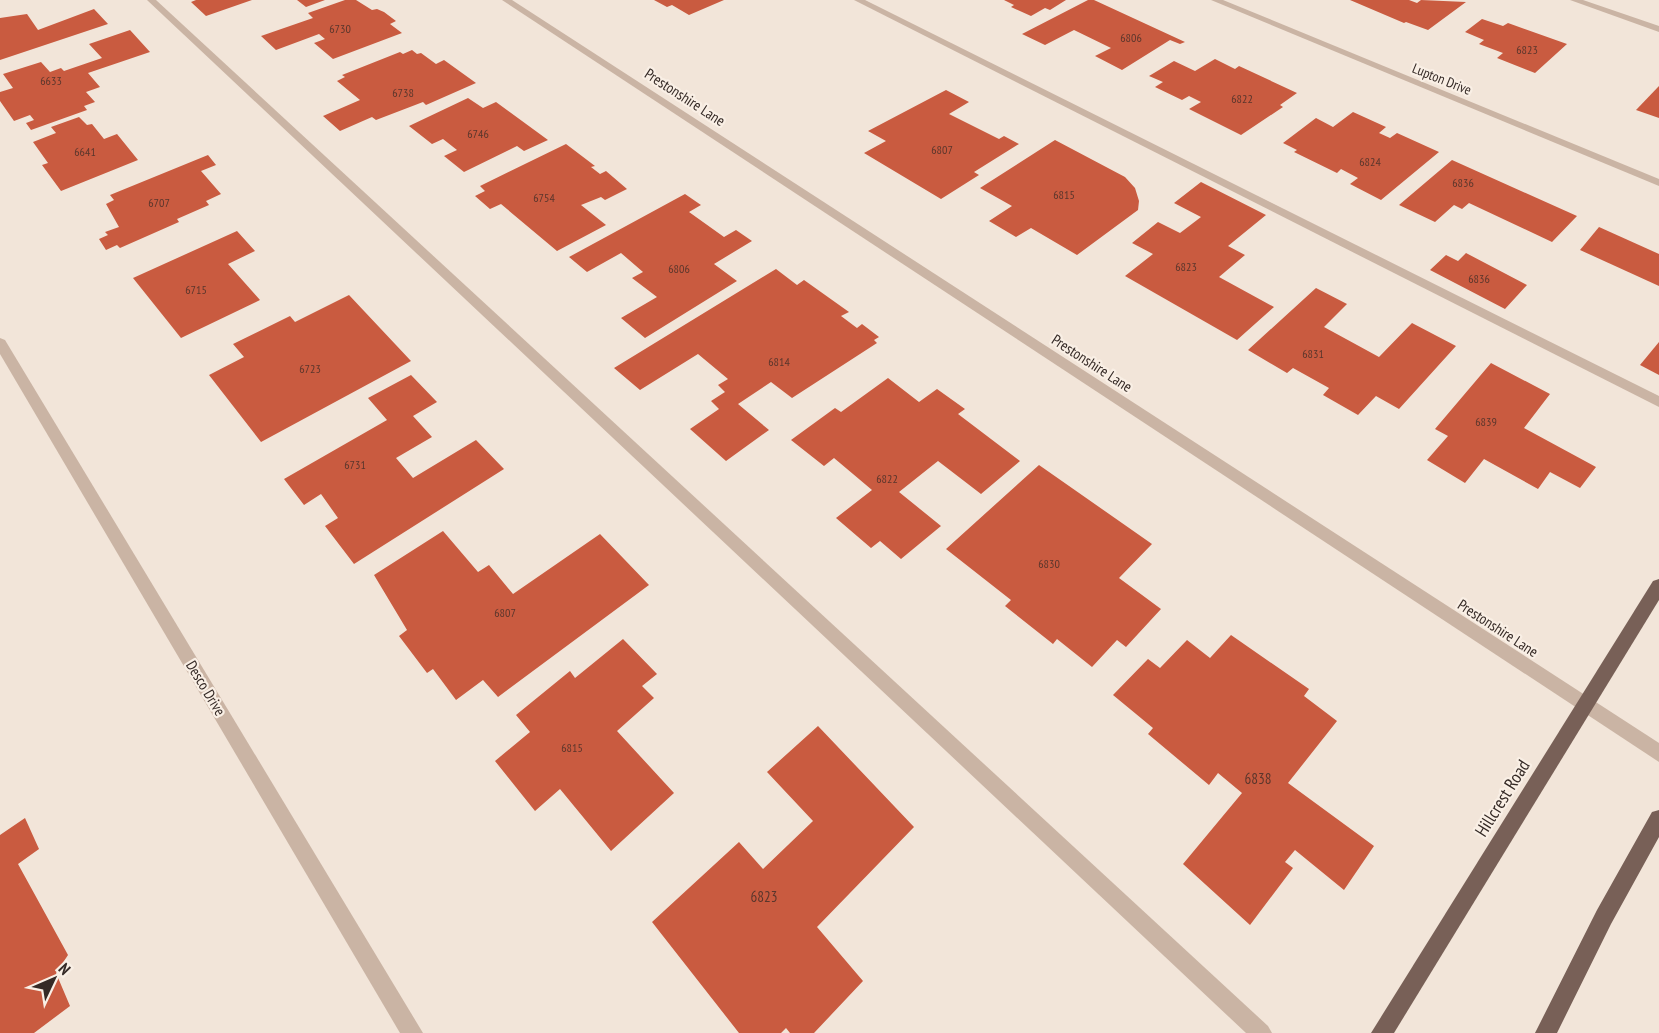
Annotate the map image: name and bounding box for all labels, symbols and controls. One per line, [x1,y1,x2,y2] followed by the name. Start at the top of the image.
[329,21,351,36] house number: 6730
[1120,30,1142,45] house number: 6806
[1516,42,1538,57] house number: 6823
[1410,59,1474,99] street label: Lupton Drive
[641,64,729,130] street label: Prestonshire Lane
[40,73,62,88] house number: 6633
[392,85,414,100] house number: 6738
[1231,91,1253,106] house number: 6822
[467,126,489,141] house number: 6746
[931,142,953,157] house number: 6807
[74,144,96,159] house number: 6641
[1359,154,1381,169] house number: 6824
[1452,175,1474,190] house number: 6836
[1053,187,1075,202] house number: 6815
[533,190,555,205] house number: 6754
[148,195,170,210] house number: 6707
[1175,259,1197,274] house number: 6823
[668,261,690,276] house number: 6806
[1468,271,1490,286] house number: 6836
[185,282,207,297] house number: 6715
[1048,330,1136,396] street label: Prestonshire Lane
[1302,346,1324,361] house number: 6831
[768,354,790,369] house number: 6814
[299,361,321,376] house number: 6723
[1475,414,1497,429] house number: 6839
[344,457,366,472] house number: 6731
[876,471,898,486] house number: 6822
[1038,556,1060,571] house number: 6830
[1454,595,1542,661] street label: Prestonshire Lane
[494,605,516,620] house number: 6807
[182,657,230,719] street label: Desco Drive
[561,740,583,755] house number: 6815
[1469,755,1535,841] street label: Hillcrest Road
[1244,769,1272,788] house number: 6838
[750,887,778,906] house number: 6823
[24,949,84,1009] north arrow
[55,959,75,979] text: N

